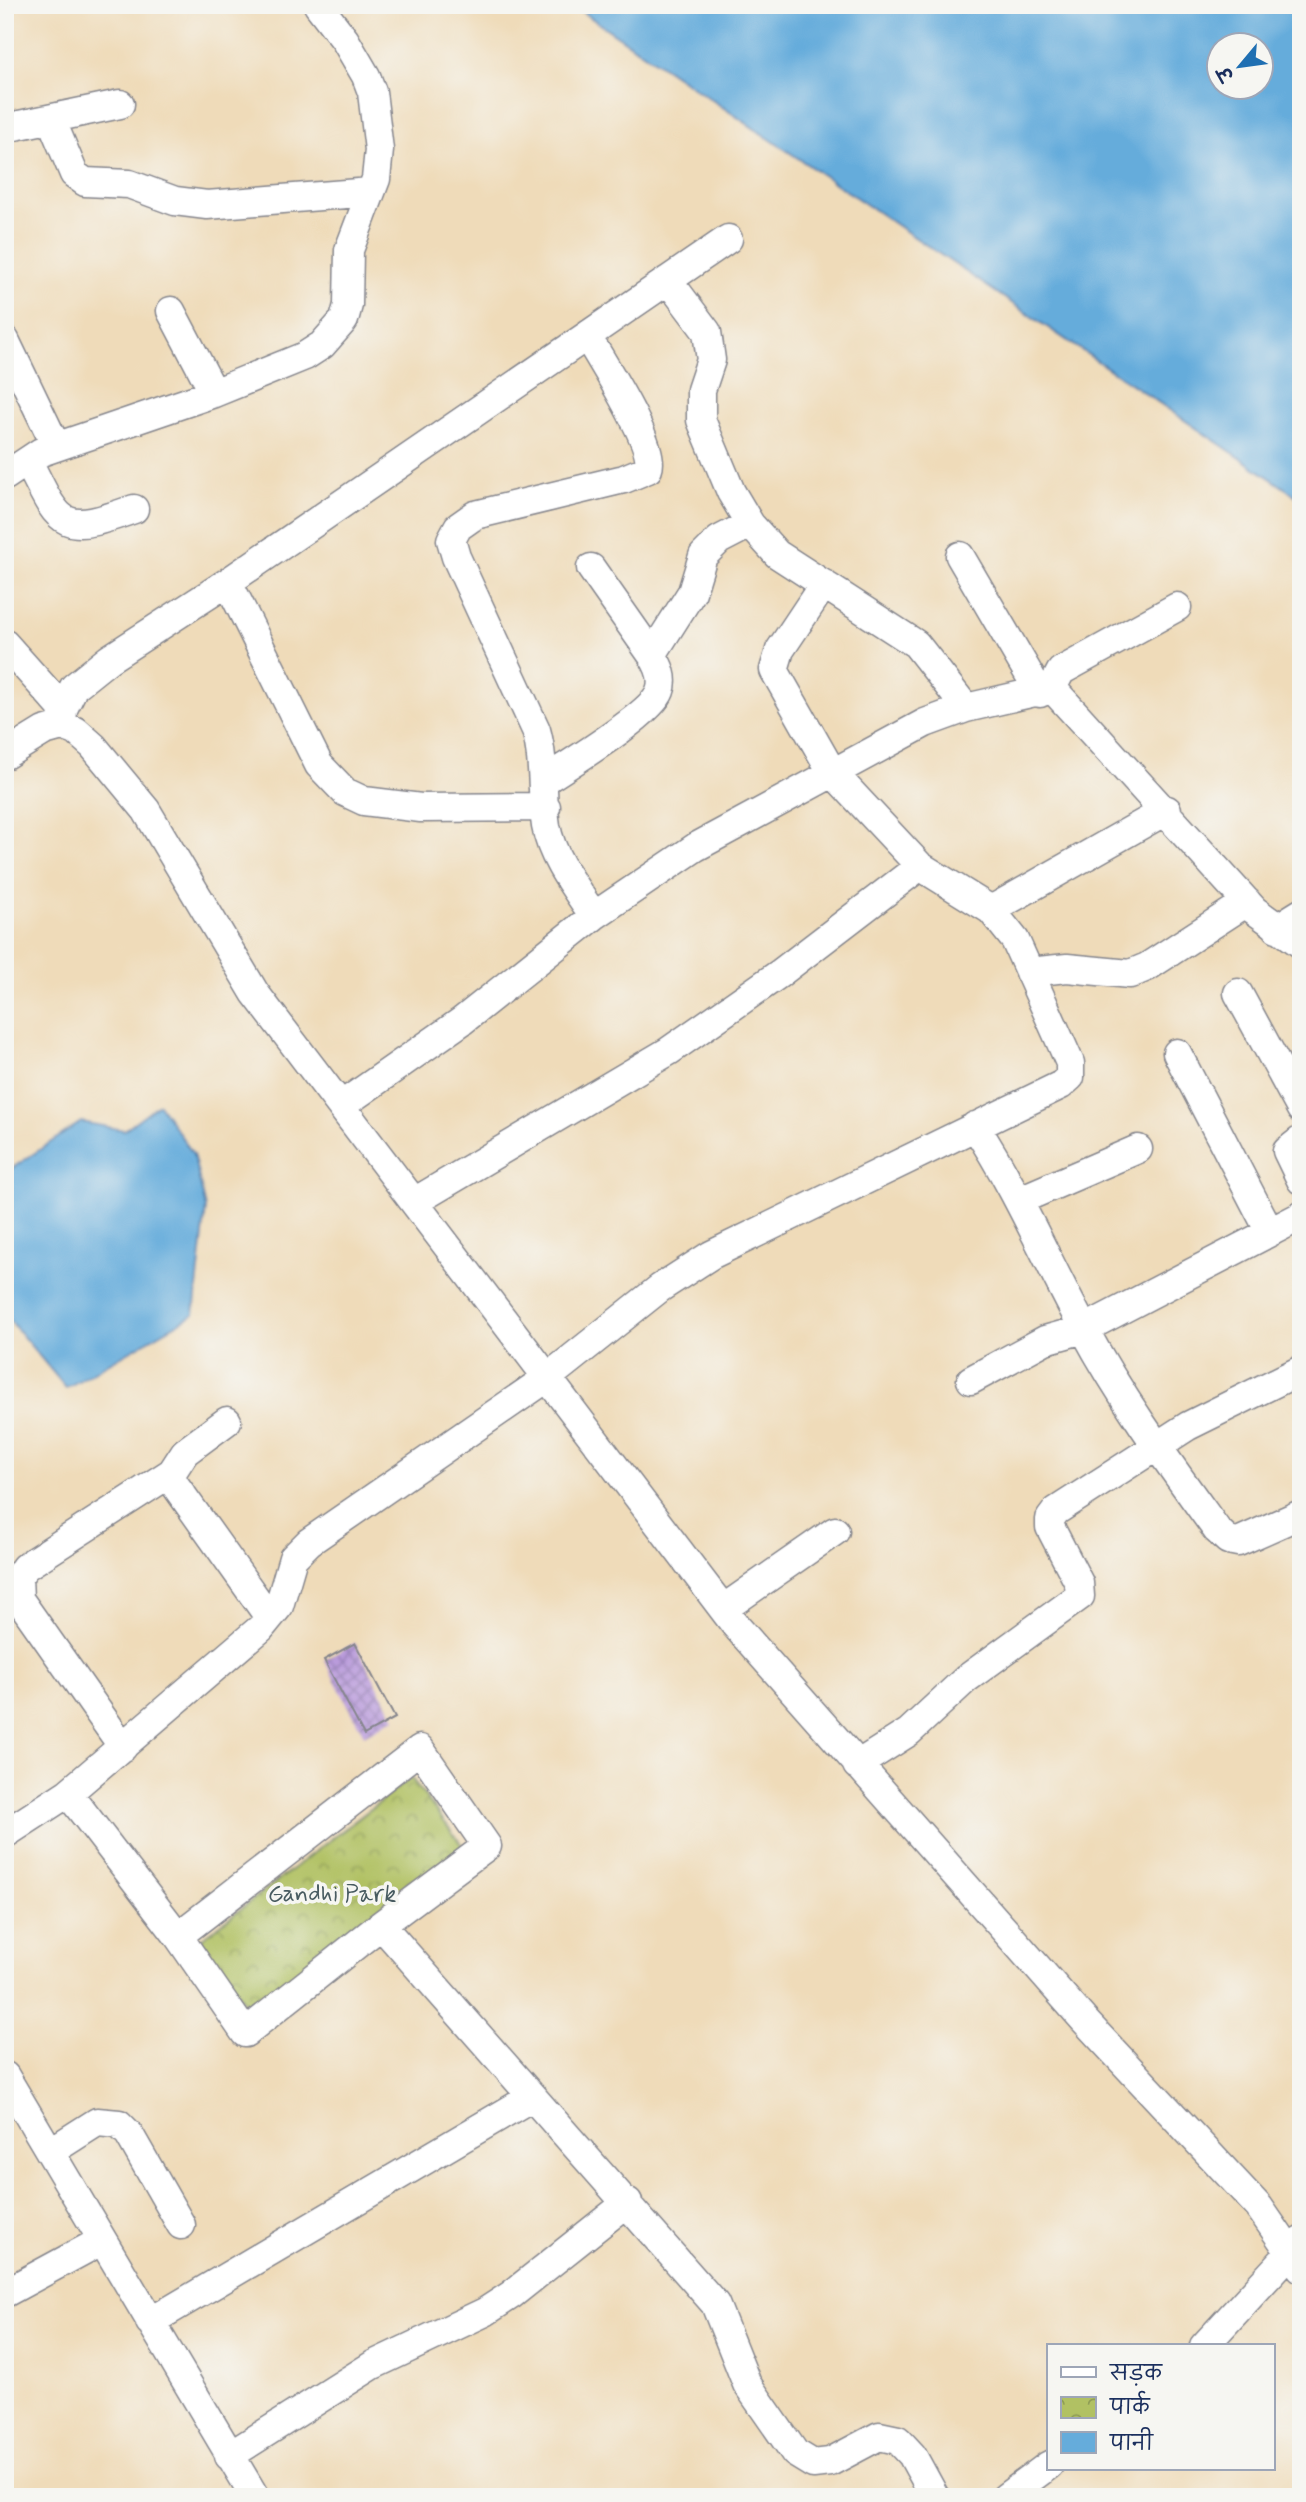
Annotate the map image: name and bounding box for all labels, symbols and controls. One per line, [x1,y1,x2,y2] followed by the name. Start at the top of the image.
[1204,32,1274,102] north arrow
[1211,60,1241,87] text: उ
[268,1879,396,1910] park label: Gandhi Park
[1047,2344,1274,2470] legend
[1109,2360,1163,2388] text: सड़क
[1109,2390,1151,2422] text: पार्क
[1109,2427,1155,2458] text: पानी

